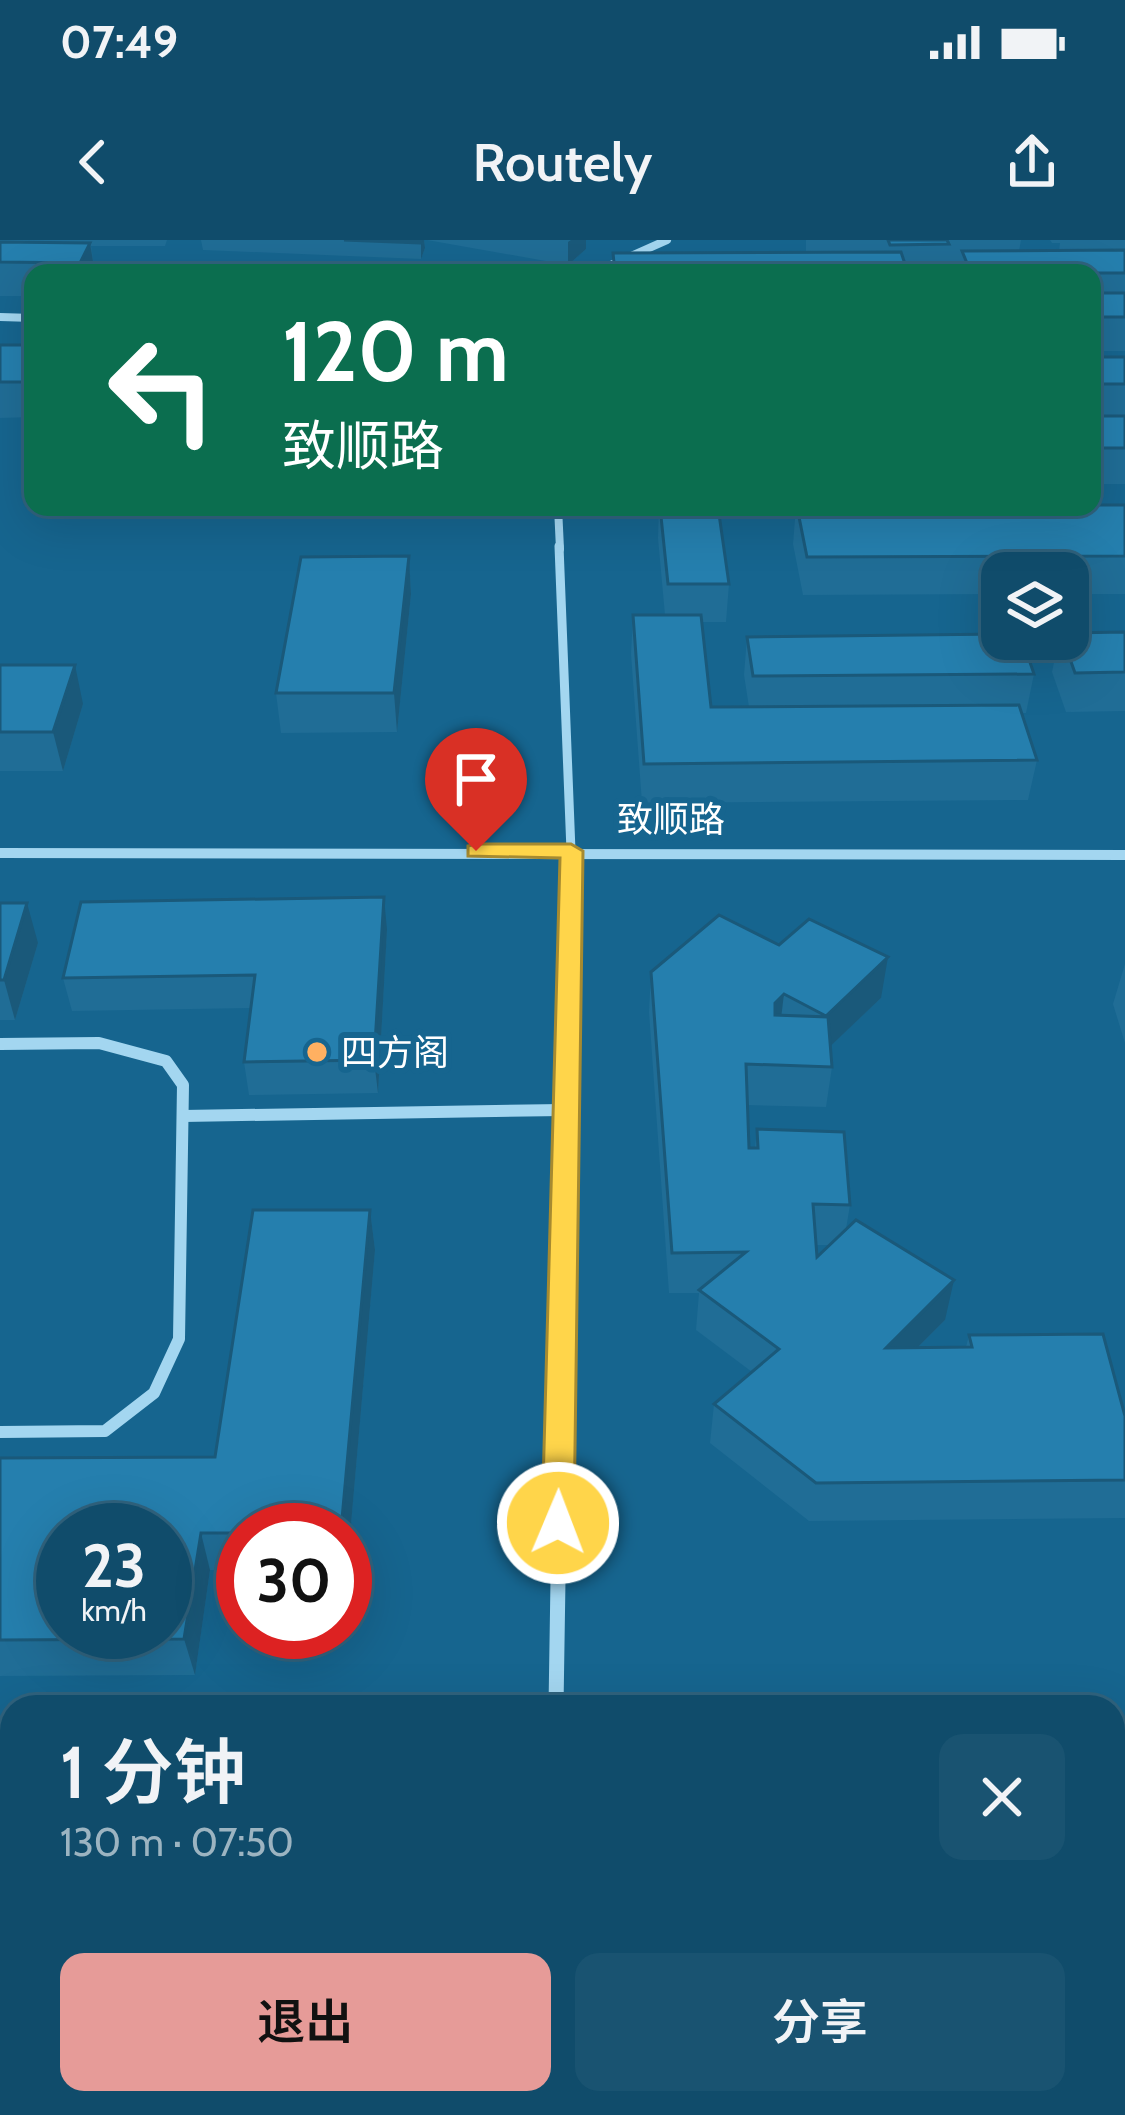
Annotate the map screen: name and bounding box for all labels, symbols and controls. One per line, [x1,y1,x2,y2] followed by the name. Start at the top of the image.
[60,15,178,69] text: 07:49
[60,129,126,195] icon: back
[473,129,652,195] text: Routely
[999,129,1065,195] icon: share
[282,300,509,402] text: 120 m
[84,312,240,468] icon: left
[282,413,444,479] text: 致顺路
[981,552,1089,660] map controls
[981,552,1089,660] button: layers
[425,728,527,851] pin
[443,746,509,812] icon: arrive
[617,797,725,841] street label: 致顺路
[341,1030,449,1074] place label: 四方阁
[304,1039,330,1065] marker: 四方阁
[495,1460,621,1586] position arrow
[216,1503,372,1659] speed limit sign: 30
[82,1529,146,1602] text: 23
[81,1592,147,1629] text: km/h
[60,1729,246,1816] text: 1 分钟
[939,1734,1065,1860] button: close
[60,1818,294,1866] text: 130 m · 07:50
[60,1953,551,2091] button: 退出
[575,1953,1065,2091] button: 分享

